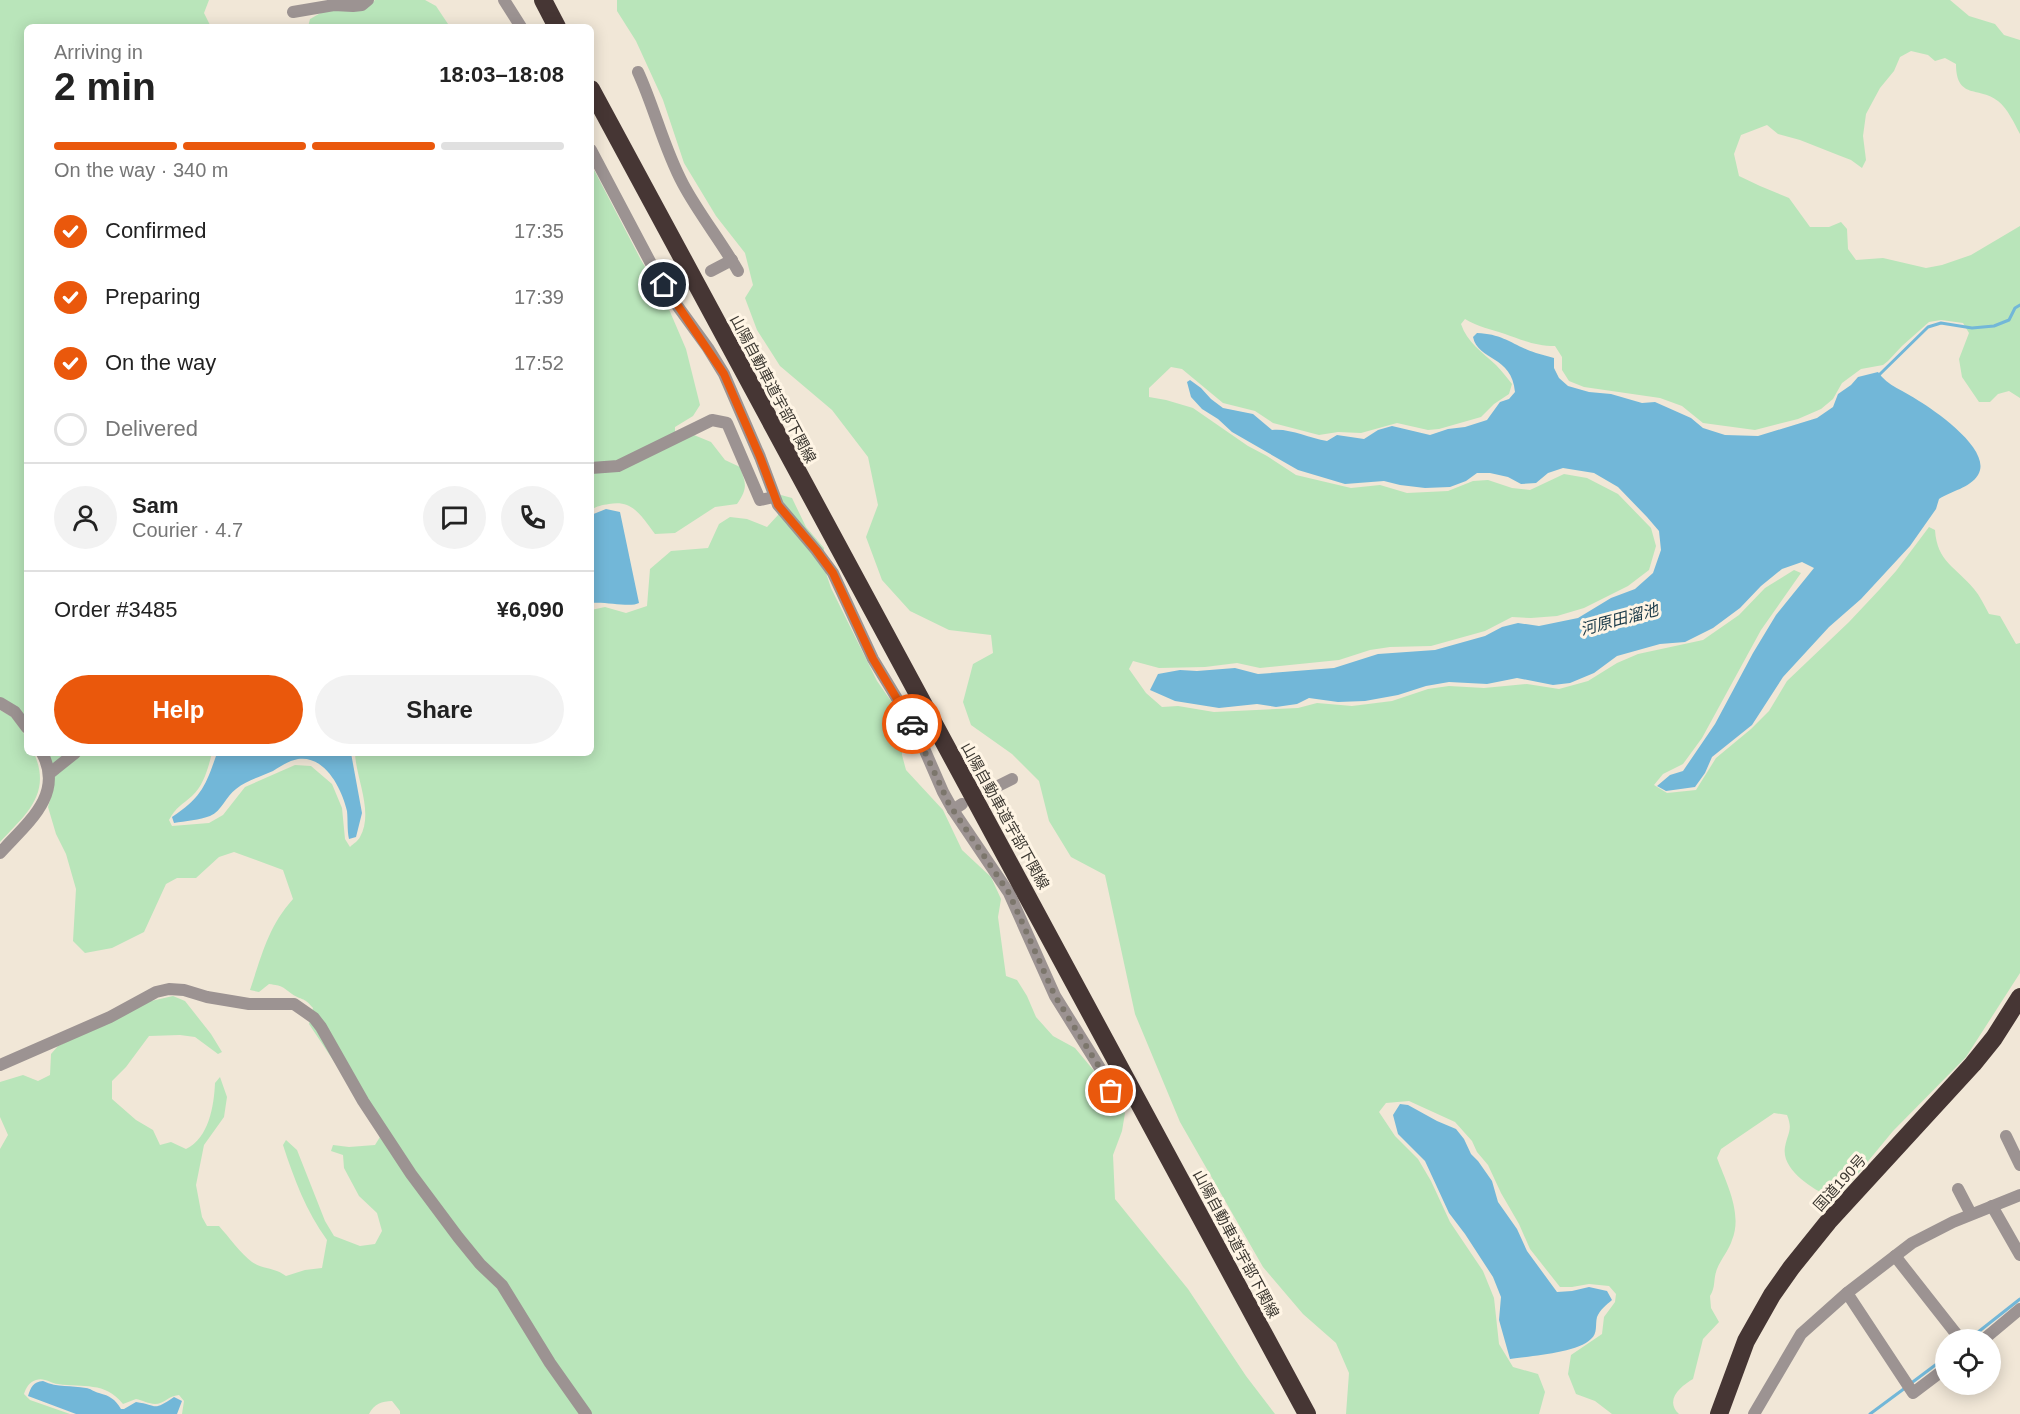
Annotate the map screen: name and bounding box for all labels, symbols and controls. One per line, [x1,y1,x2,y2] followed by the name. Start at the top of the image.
[54,41,143,63] text: Arriving in
[439,62,564,87] text: 18:03–18:08
[54,65,156,108] text: 2 min
[54,159,229,181] text: On the way · 340 m
[54,215,87,248] icon: check
[105,218,206,243] text: Confirmed
[514,220,564,242] text: 17:35
[638,259,689,310] pin
[647,268,680,301] icon: home
[54,281,87,314] icon: check
[105,284,200,309] text: Preparing
[514,286,564,308] text: 17:39
[727,312,820,466] street label: 山陽自動車道宇部下関線
[54,347,87,380] icon: check
[105,350,216,375] text: On the way
[514,352,564,374] text: 17:52
[105,416,198,441] text: Delivered
[54,486,117,549] button: person
[423,486,486,549] button: chat
[501,486,564,549] button: phone
[132,493,178,518] text: Sam
[132,519,243,541] text: Courier · 4.7
[54,597,178,622] text: Order #3485
[497,597,564,622] text: ¥6,090
[1578,600,1662,638] water label: 河原田溜池
[54,675,303,744] button: Help
[315,675,564,744] button: Share
[882,694,942,754] courier
[896,708,929,741] icon: car
[958,739,1053,892] street label: 山陽自動車道宇部下関線
[1085,1065,1136,1116] pin
[1094,1074,1127,1107] icon: bag
[1810,1151,1869,1214] street label: 国道190号
[1190,1167,1283,1321] street label: 山陽自動車道宇部下関線
[1935,1329,2001,1395] map controls
[1935,1329,2001,1395] button: locate

